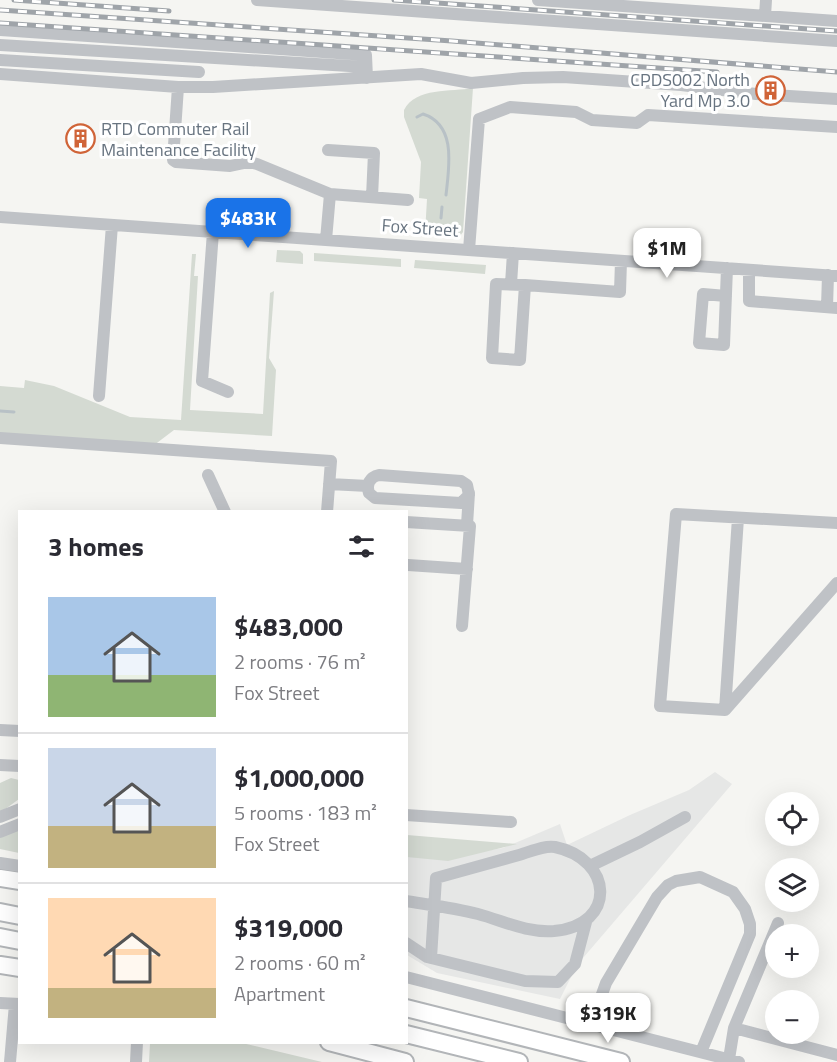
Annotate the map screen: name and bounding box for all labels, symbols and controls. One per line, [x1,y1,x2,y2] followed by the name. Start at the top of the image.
[630,66,750,114] place label: CPDS002 North Yard Mp 3.0
[755,74,787,106] building icon: CPDS002 North Yard Mp 3.0
[101,115,256,163] place label: RTD Commuter Rail Maintenance Facility
[64,123,96,155] building icon: RTD Commuter Rail Maintenance Facility
[206,198,290,249] pin: $483K
[220,202,276,233] text: $483K
[381,211,460,244] street label: Fox Street
[638,228,696,279] pin: $1M
[647,232,687,263] text: $1M
[48,527,144,566] text: 3 homes
[345,530,378,563] icon: filters
[234,607,343,646] text: $483,000
[96,621,168,693] icon: home
[234,646,366,677] text: 2 rooms · 76 m²
[234,677,319,708] text: Fox Street
[234,758,364,797] text: $1,000,000
[96,772,168,844] icon: home
[765,792,819,1044] map controls
[765,792,819,846] button: locate
[234,797,377,828] text: 5 rooms · 183 m²
[234,828,319,859] text: Fox Street
[765,858,819,912] button: layers
[234,908,343,947] text: $319,000
[96,922,168,994] icon: home
[765,924,819,978] button: +
[234,947,366,978] text: 2 rooms · 60 m²
[234,978,325,1009] text: Apartment
[765,990,819,1044] button: −
[566,993,650,1044] pin: $319K
[580,997,636,1028] text: $319K

